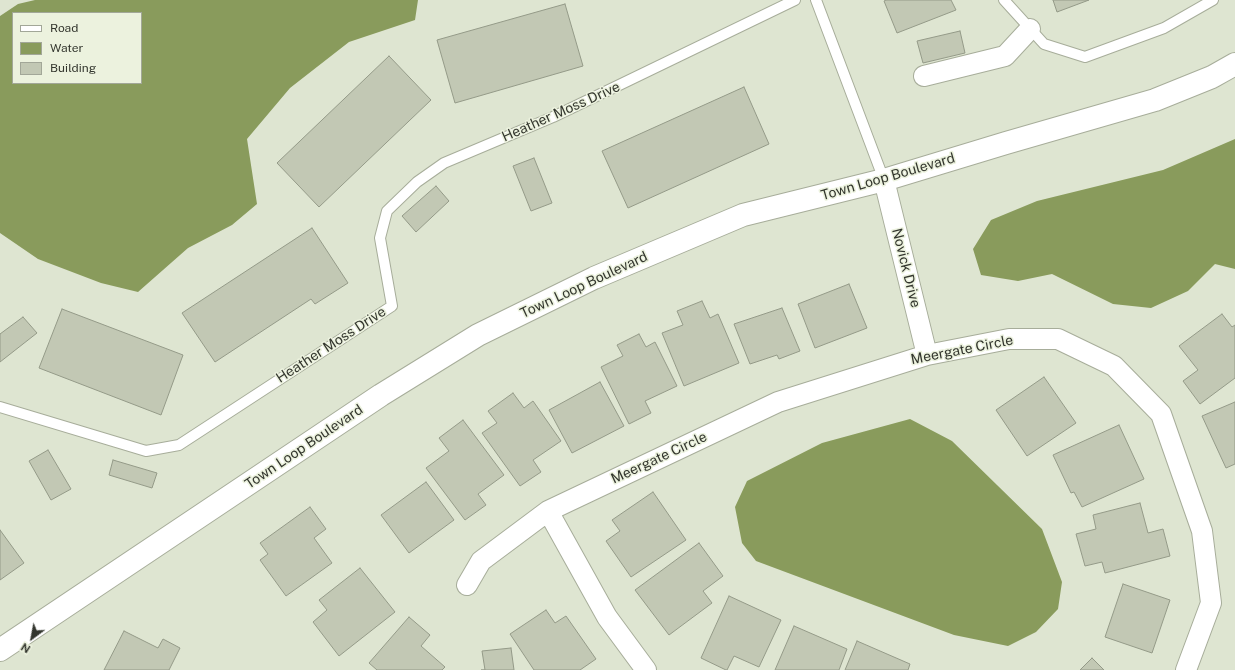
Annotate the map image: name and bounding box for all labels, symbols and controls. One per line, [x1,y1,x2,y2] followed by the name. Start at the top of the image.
[12,12,142,84] legend
[50,21,78,35] text: Road
[50,41,83,55] text: Water
[50,61,96,75] text: Building
[499,78,623,146] street label: Heather Moss Drive
[819,150,957,204] street label: Town Loop Boulevard
[888,227,924,309] street label: Novick Drive
[518,248,650,322] street label: Town Loop Boulevard
[273,303,389,387] street label: Heather Moss Drive
[909,332,1015,368] street label: Meergate Circle
[242,401,366,493] street label: Town Loop Boulevard
[608,428,710,488] street label: Meergate Circle
[12,618,52,658] north arrow
[19,641,32,656] text: N

